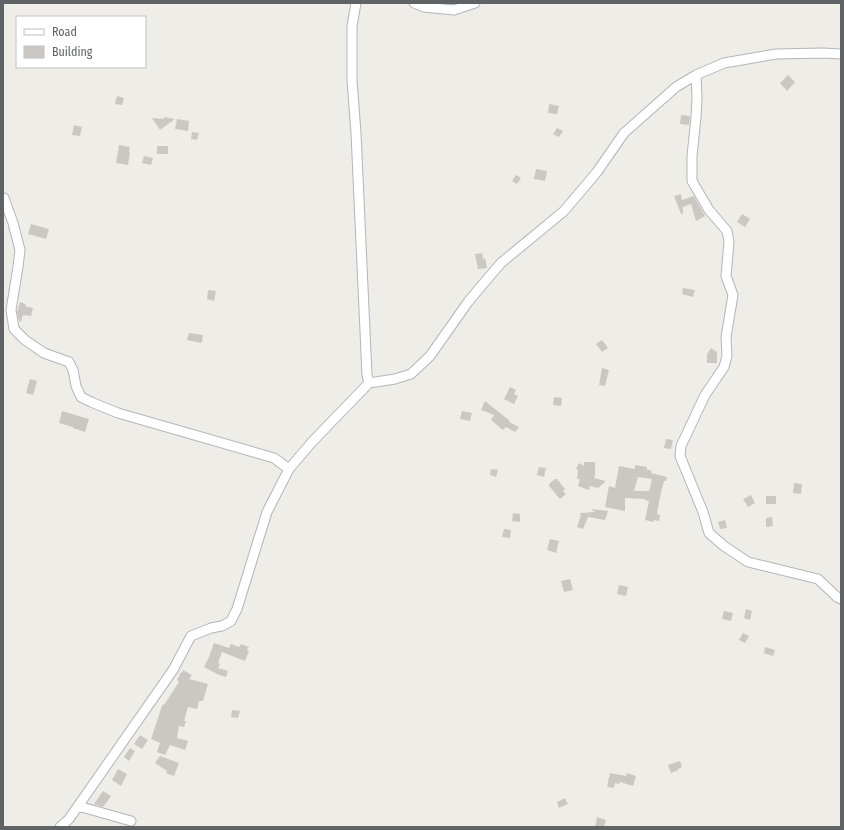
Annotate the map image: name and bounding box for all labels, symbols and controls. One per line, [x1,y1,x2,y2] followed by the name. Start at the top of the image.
[16,16,146,68] legend
[52,25,77,39] text: Road
[52,45,93,59] text: Building

